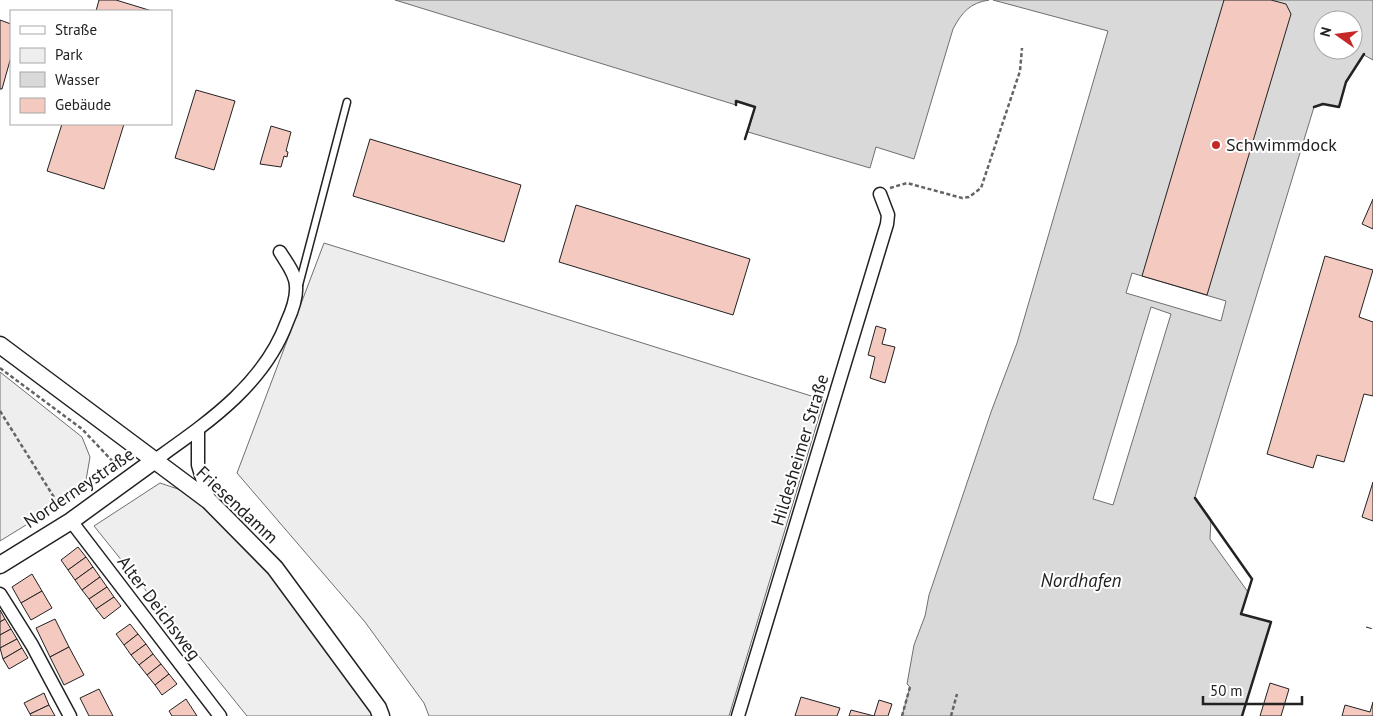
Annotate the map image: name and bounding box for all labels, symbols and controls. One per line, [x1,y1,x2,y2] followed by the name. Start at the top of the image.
[10,10,172,125] legend
[1313,10,1363,60] north arrow
[55,20,97,39] text: Straße
[1316,25,1335,38] text: N
[55,45,83,64] text: Park
[55,70,100,89] text: Wasser
[55,95,111,114] text: Gebäude
[1226,133,1337,156] place label: Schwimmdock
[1210,139,1222,151] marker: Schwimmdock
[765,371,834,529] street label: Hildesheimer Straße
[19,442,138,533] street label: Norderneystraße
[192,461,283,548] street label: Friesendamm
[113,551,206,664] street label: Alter Deichsweg
[1041,568,1122,592] water label: Nordhafen
[1203,674,1302,706] scale bar
[1210,681,1243,700] text: 50 m

